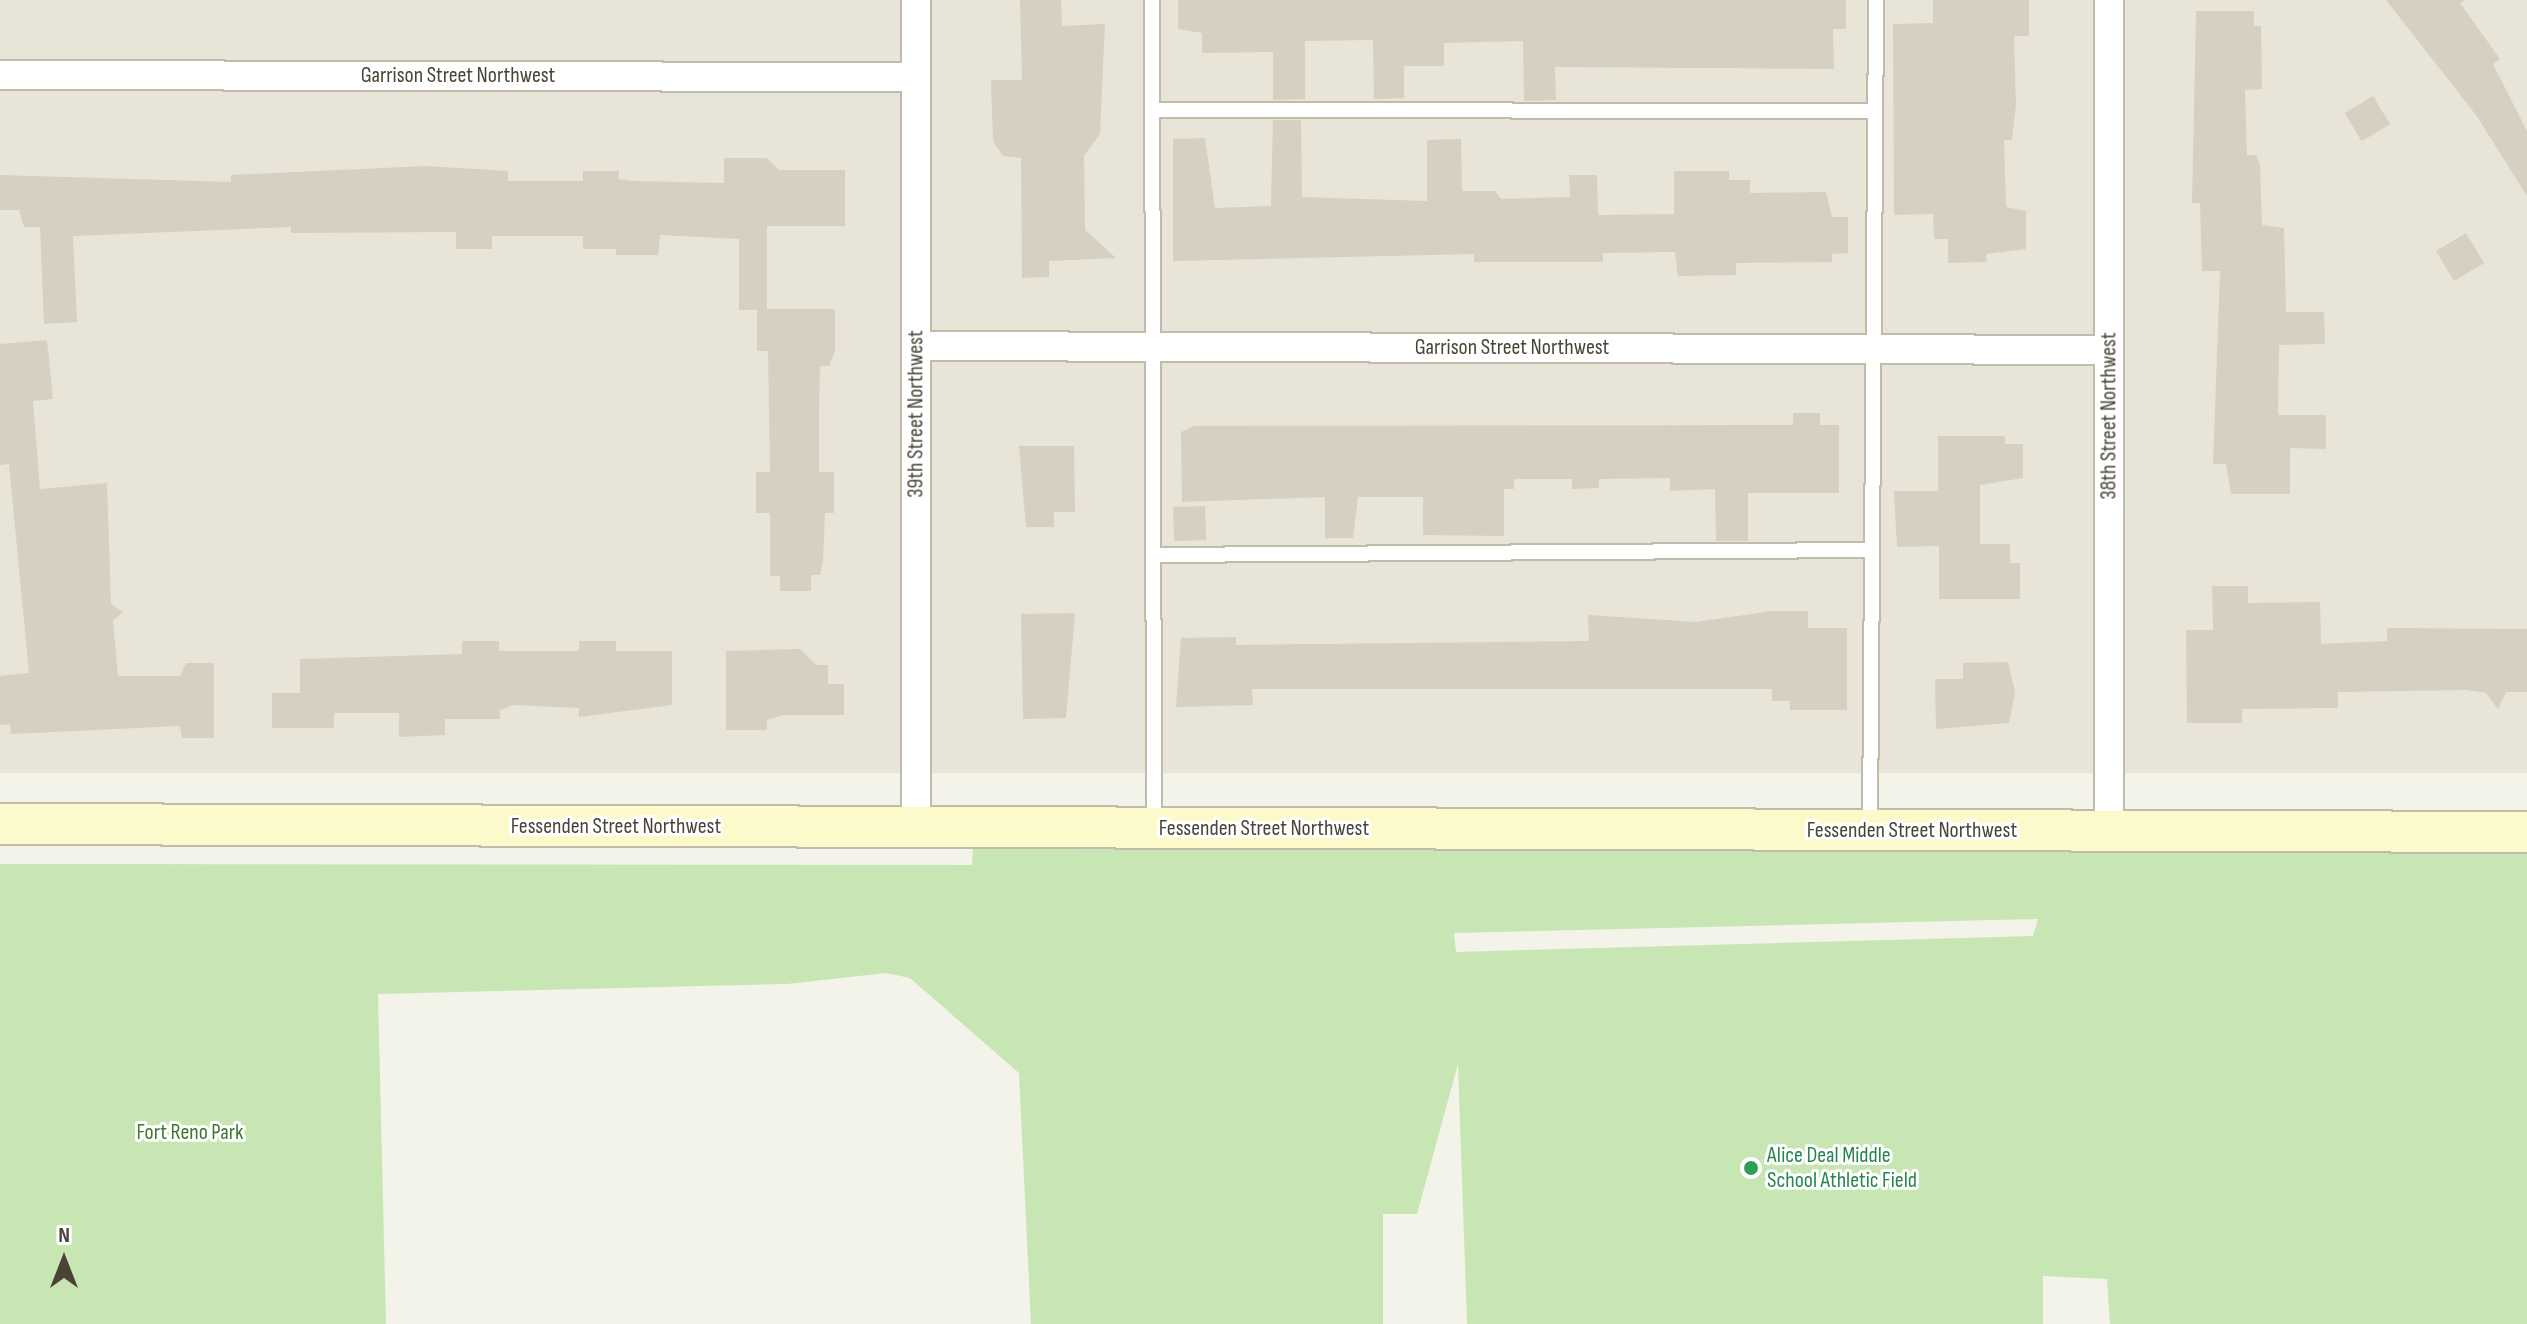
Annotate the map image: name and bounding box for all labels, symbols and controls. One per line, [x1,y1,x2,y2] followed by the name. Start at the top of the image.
[361,63,555,89] street label: Garrison Street Northwest
[903,330,929,498] street label: 39th Street Northwest
[2096,332,2122,500] street label: 38th Street Northwest
[1415,335,1609,361] street label: Garrison Street Northwest
[511,814,721,840] street label: Fessenden Street Northwest
[1159,816,1369,842] street label: Fessenden Street Northwest
[1807,818,2017,844] street label: Fessenden Street Northwest
[137,1120,243,1146] park label: Fort Reno Park
[1767,1142,1917,1194] place label: Alice Deal Middle School Athletic Field
[1742,1159,1760,1177] marker: Alice Deal Middle School Athletic Field
[24,1220,104,1300] north arrow
[58,1222,70,1249] text: N

